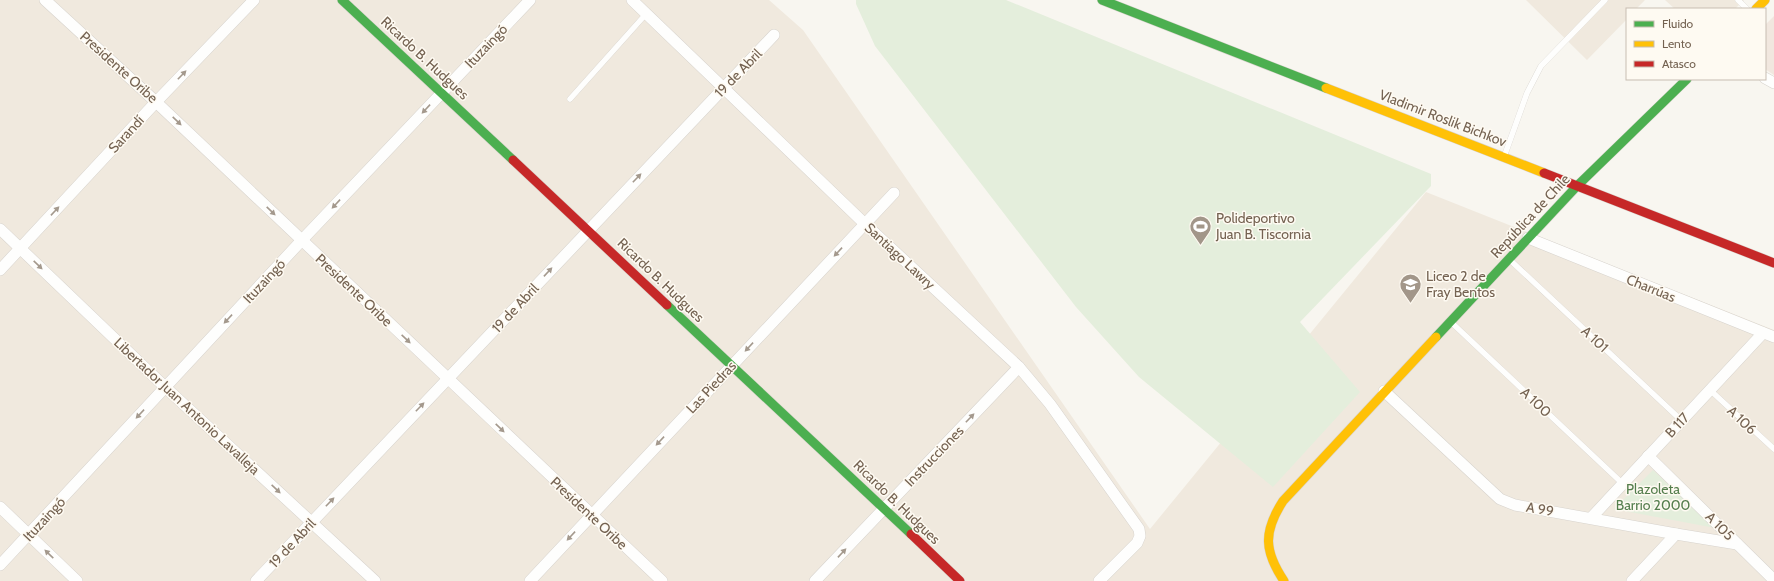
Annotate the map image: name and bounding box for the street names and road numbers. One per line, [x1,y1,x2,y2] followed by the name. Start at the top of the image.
[377,13,473,104] street label: Ricardo B. Hudgues
[461,20,512,72] street label: Ituzaingó
[76,27,162,107] street label: Presidente Oribe
[710,44,766,101] street label: 19 de Abril
[1377,85,1509,151] street label: Vladimir Roslik Bichkov
[104,112,148,156] street label: Sarandí
[1486,170,1574,262] street label: República de Chile
[861,219,939,293] street label: Santiago Lawry
[614,234,708,326] street label: Ricardo B. Hudgues
[312,250,396,330] street label: Presidente Oribe
[239,255,289,307] street label: Ituzaingó
[1624,270,1678,306] street label: Charrúas
[488,279,543,336] street label: 19 de Abril
[1578,322,1612,356] street label: A 101
[110,334,264,479] street label: Libertador Juan Antonio Lavalleja
[682,357,740,417] street label: Las Piedras
[1517,383,1555,421] street label: A 100
[1723,402,1761,438] street label: A 106
[1661,409,1693,441] street label: B 117
[901,422,968,490] street label: Instrucciones
[850,456,944,548] street label: Ricardo B. Hudgues
[547,473,631,553] street label: Presidente Oribe
[19,493,69,545] street label: Ituzaingó
[1525,498,1555,520] street label: A 99
[1702,508,1738,544] street label: A 105
[265,514,320,571] street label: 19 de Abril

